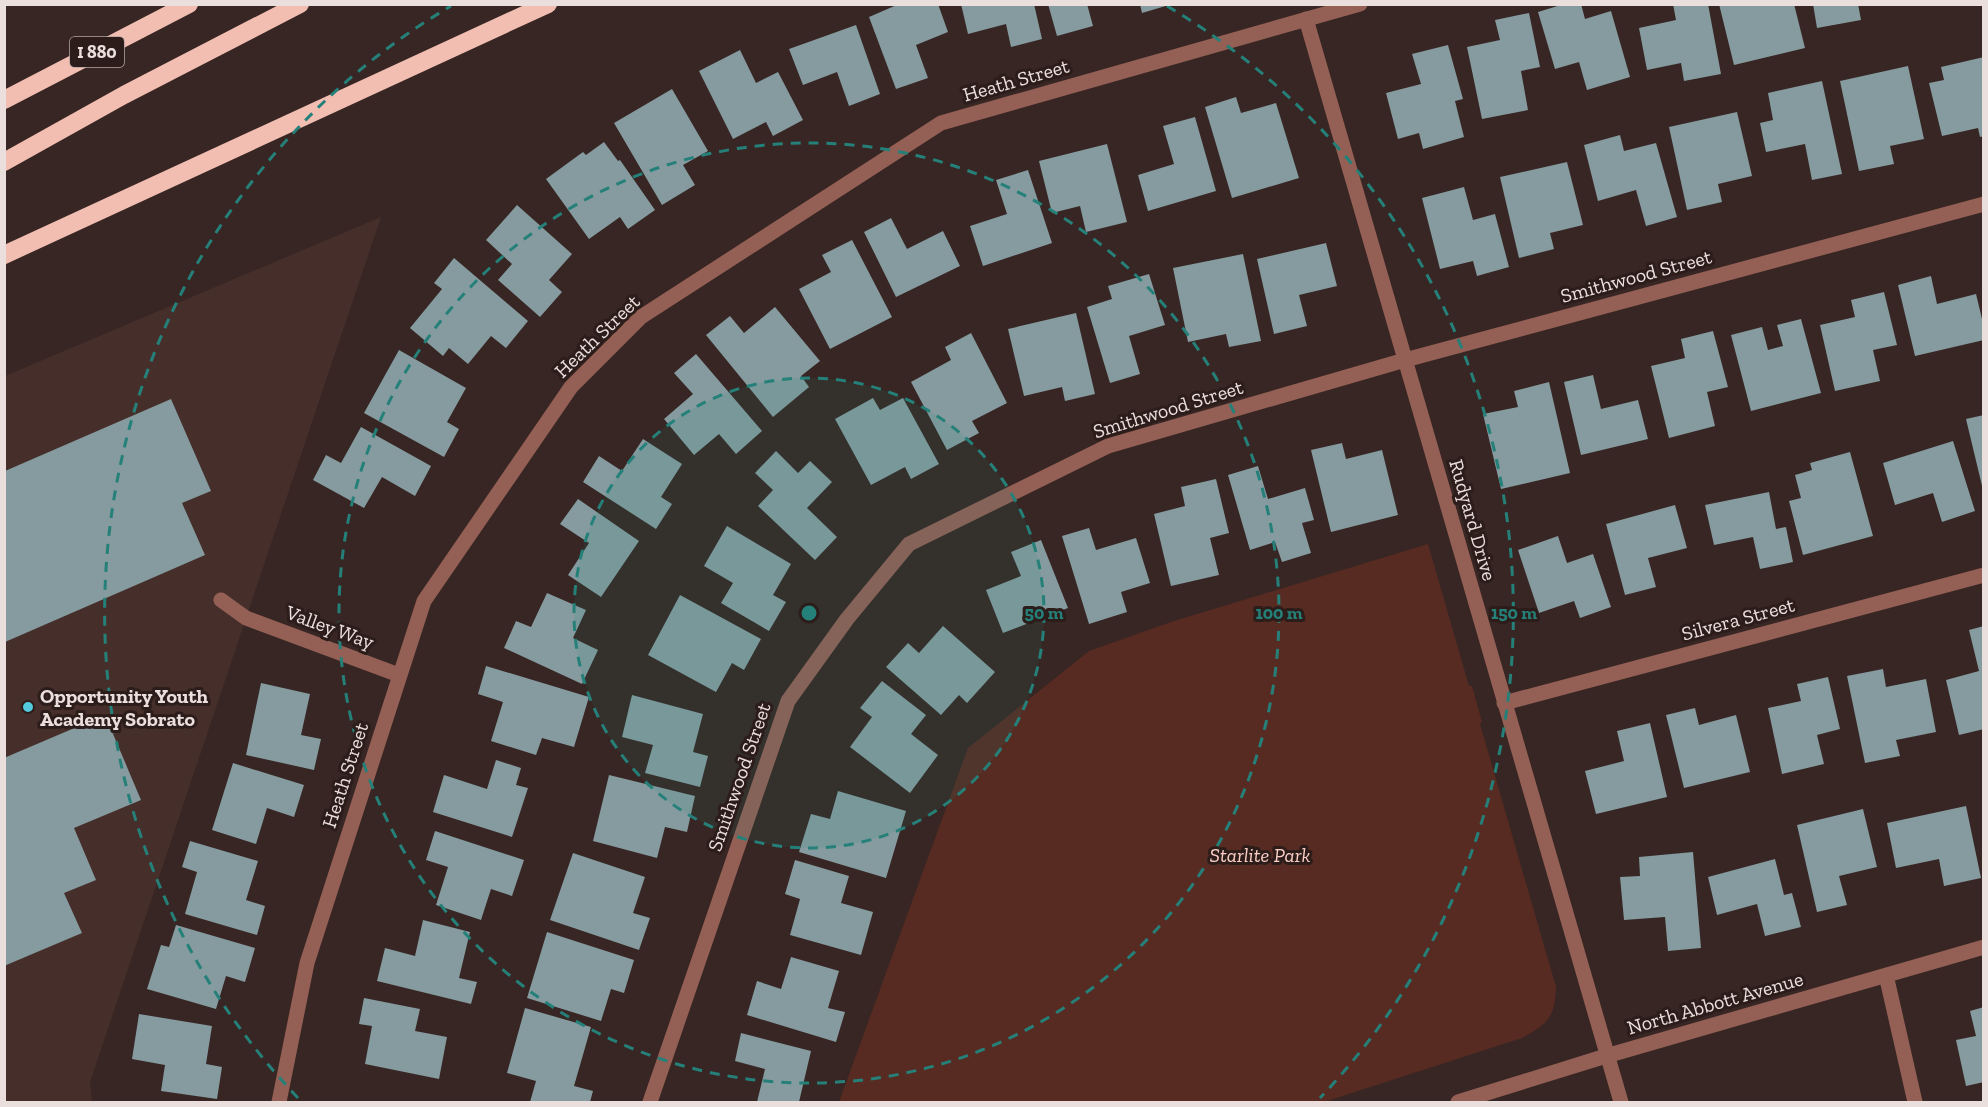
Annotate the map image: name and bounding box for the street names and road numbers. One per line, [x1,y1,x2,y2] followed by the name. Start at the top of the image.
[70,37,124,67] road number: I 880
[960,53,1072,107] street label: Heath Street
[1558,244,1715,308] street label: Smithwood Street
[549,289,645,383] street label: Heath Street
[1090,375,1246,443] street label: Smithwood Street
[1444,457,1502,583] street label: Rudyard Drive
[1679,592,1798,646] street label: Silvera Street
[282,600,378,654] street label: Valley Way
[702,699,776,854] street label: Smithwood Street
[317,719,373,831] street label: Heath Street
[1624,966,1806,1040] street label: North Abbott Avenue

